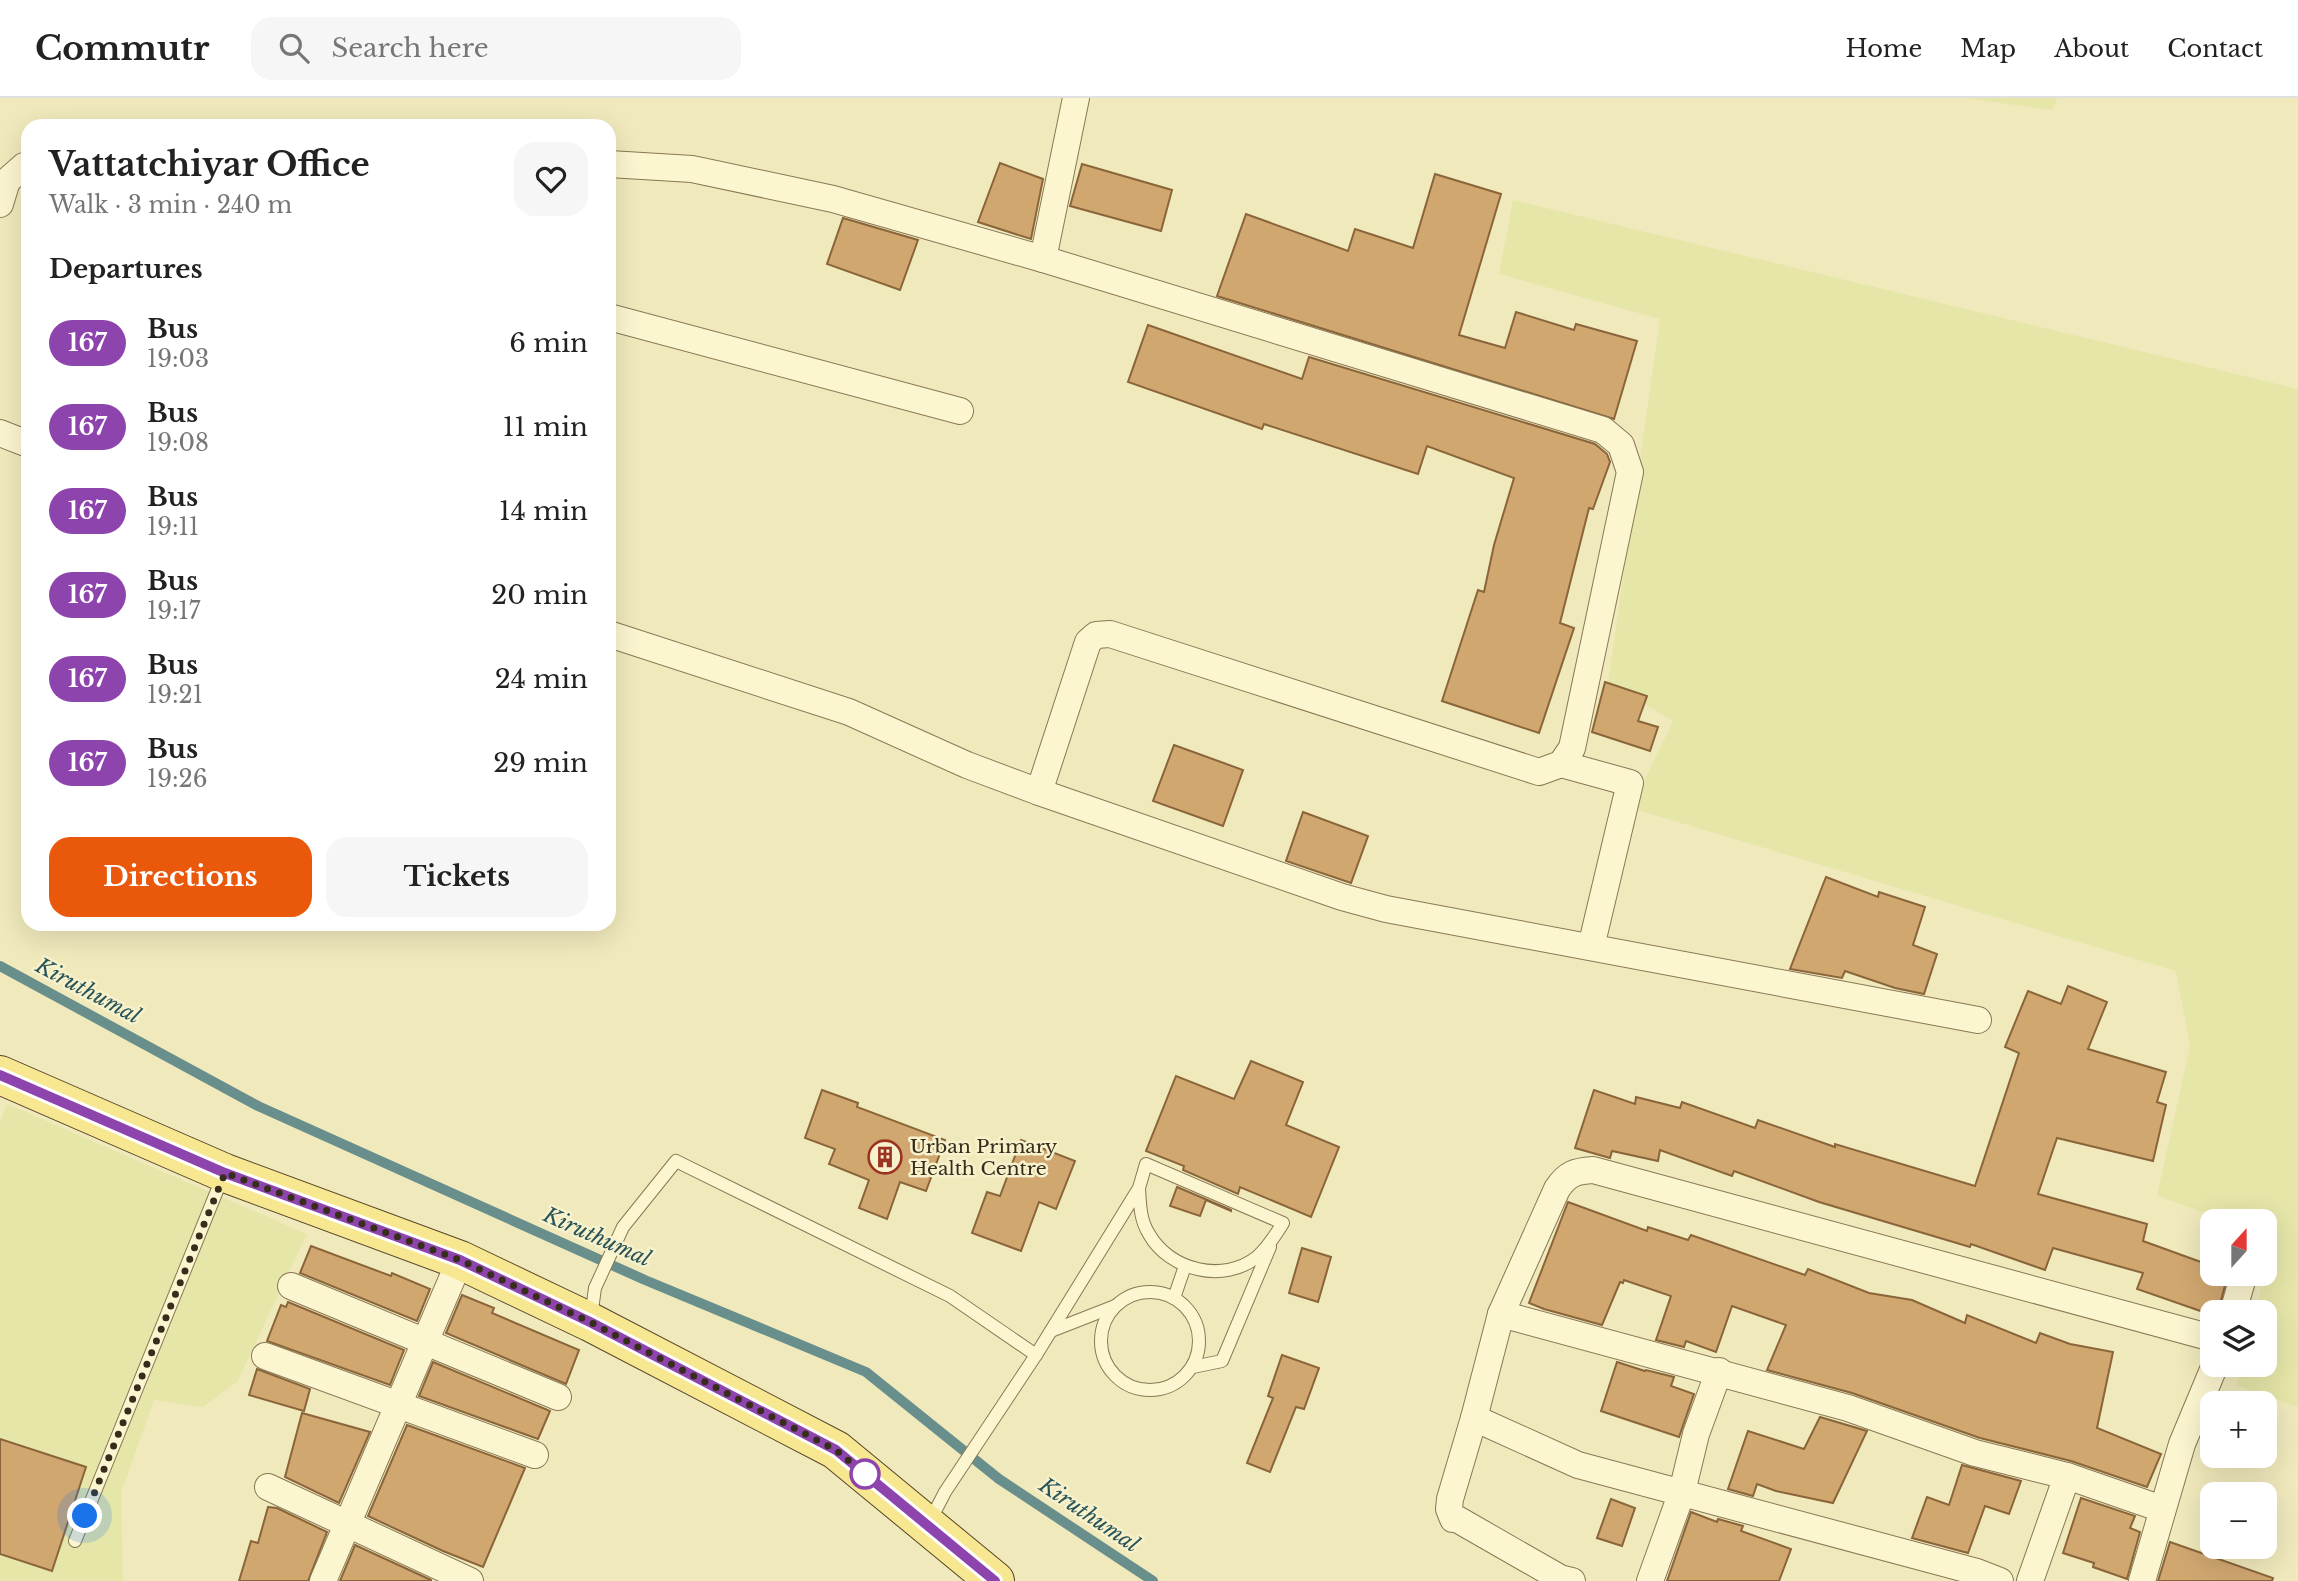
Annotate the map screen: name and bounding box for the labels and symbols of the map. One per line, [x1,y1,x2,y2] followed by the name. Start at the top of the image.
[30,952,145,1030] water label: Kiruthumal
[910,1135,1057,1180] place label: Urban Primary Health Centre
[866,1138,904,1176] building icon: Urban Primary Health Centre
[538,1201,655,1272] water label: Kiruthumal
[2200,1209,2277,1286] north arrow
[850,1459,880,1489] unlabelled marker
[1033,1472,1144,1558] water label: Kiruthumal
[67,1498,102,1533] your location

